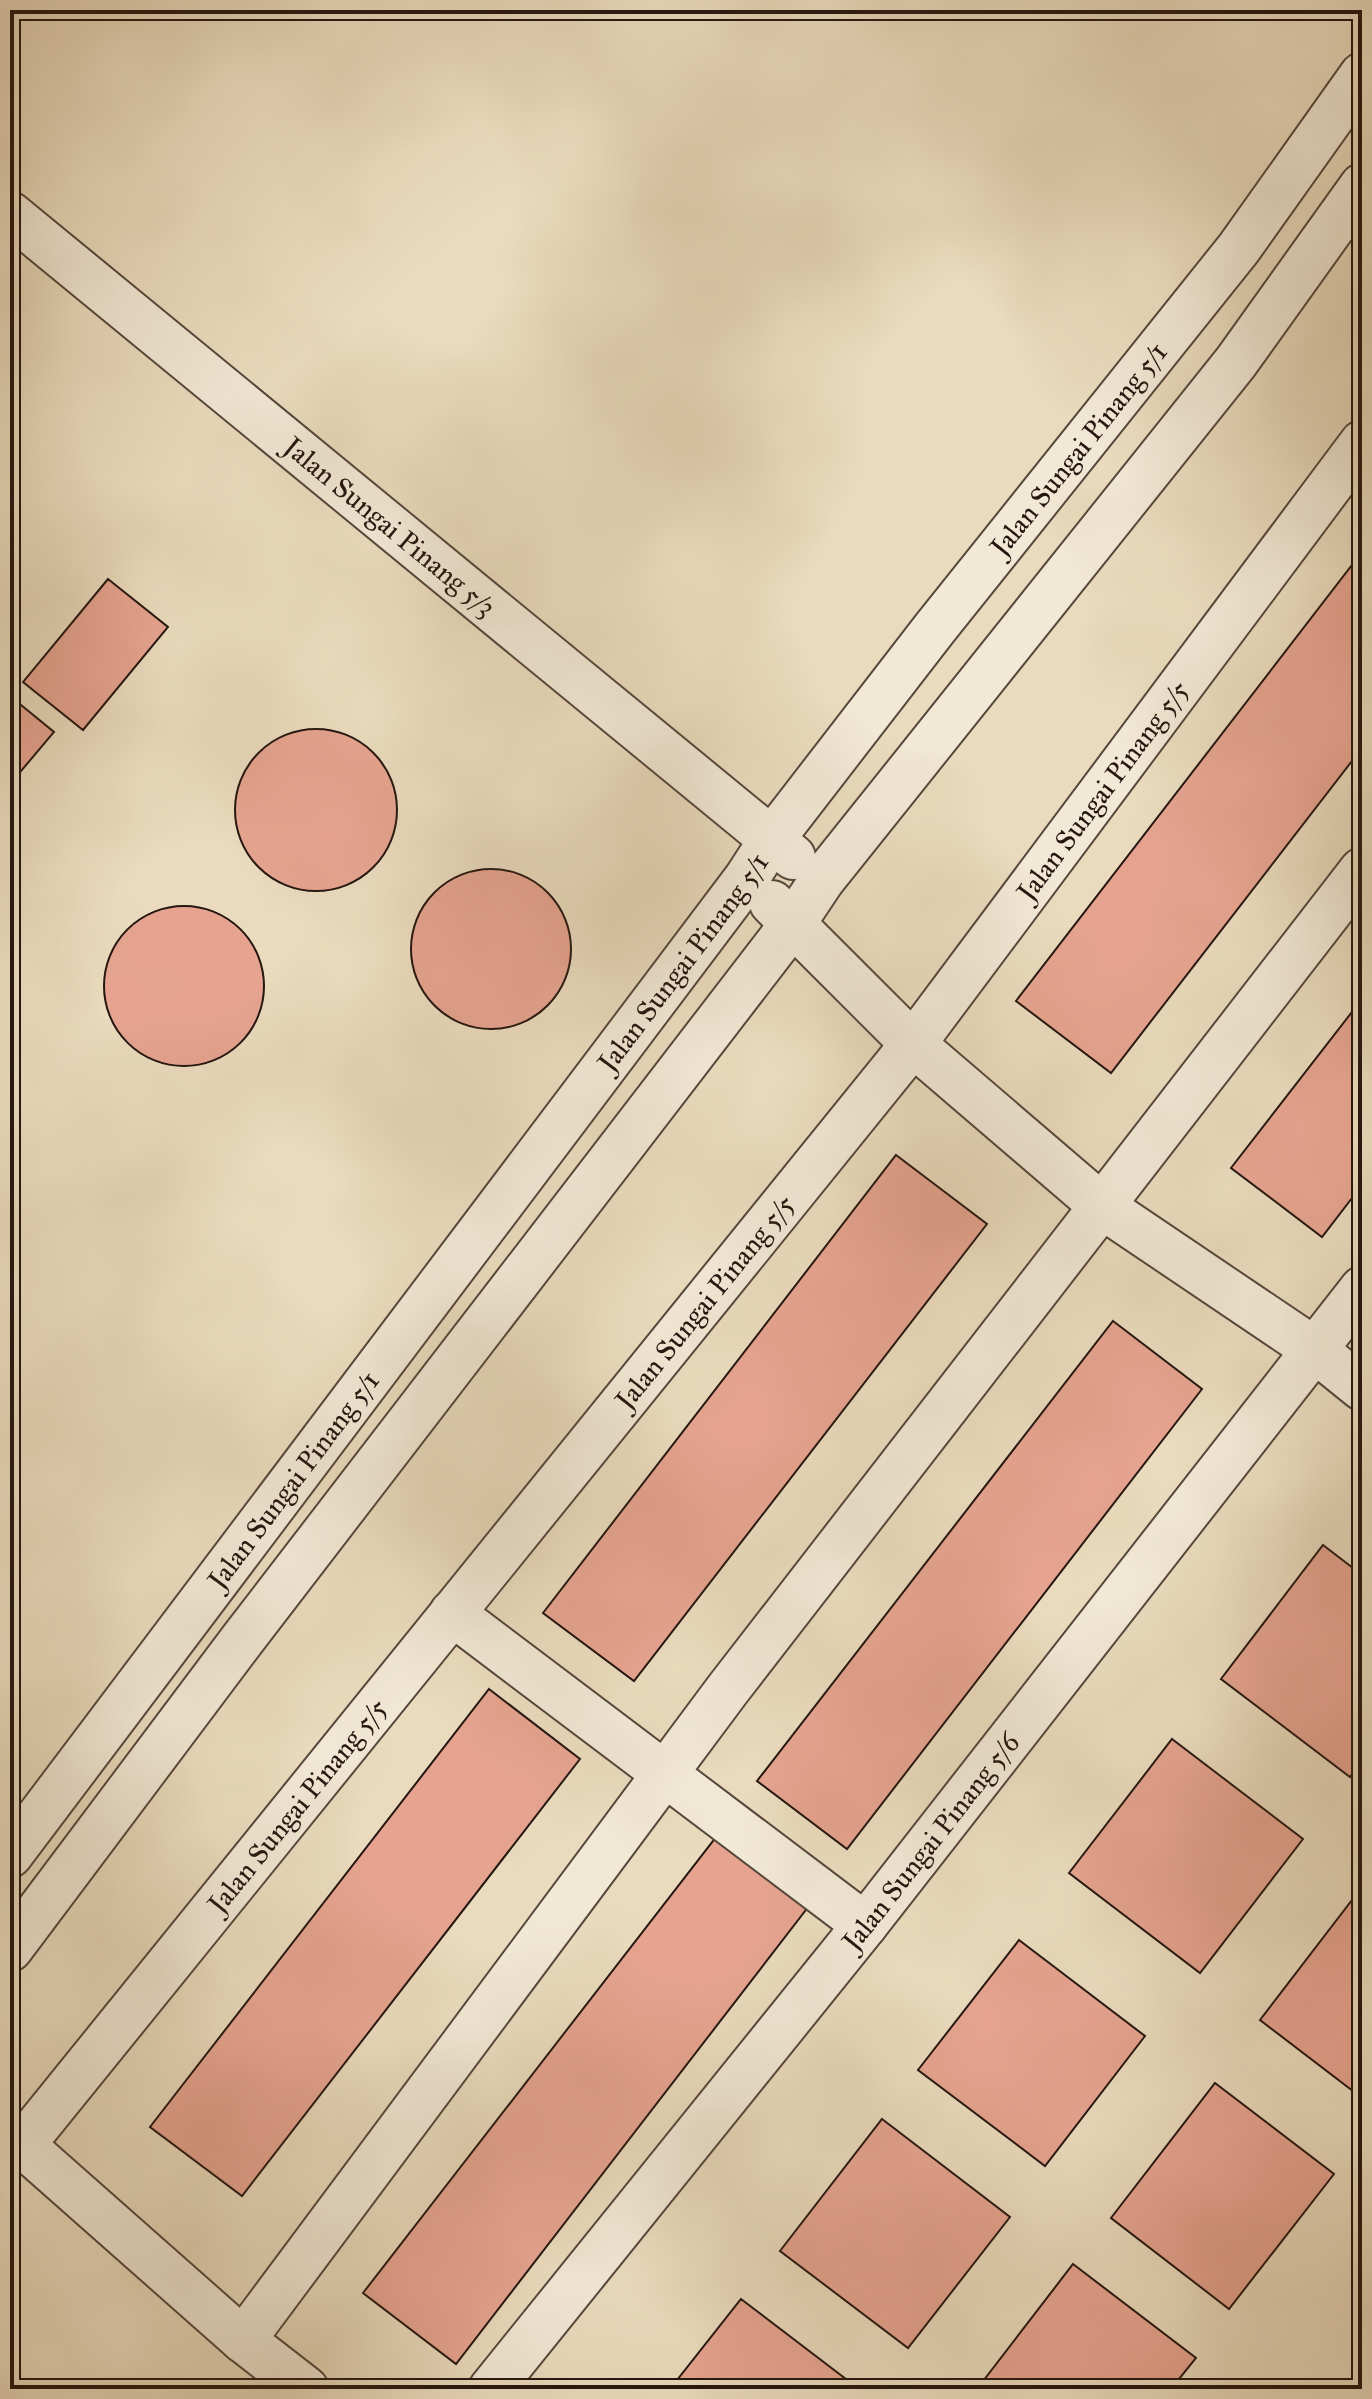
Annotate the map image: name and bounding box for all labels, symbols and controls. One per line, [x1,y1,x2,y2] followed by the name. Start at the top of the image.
[981,335,1175,566] street label: Jalan Sungai Pinang 5/1
[274,427,503,624] street label: Jalan Sungai Pinang 5/3
[1007,674,1196,910] street label: Jalan Sungai Pinang 5/5
[588,847,776,1081] street label: Jalan Sungai Pinang 5/1
[606,1188,802,1419] street label: Jalan Sungai Pinang 5/5
[198,1364,387,1598] street label: Jalan Sungai Pinang 5/1
[198,1691,395,1923] street label: Jalan Sungai Pinang 5/5
[833,1724,1028,1960] street label: Jalan Sungai Pinang 5/6

